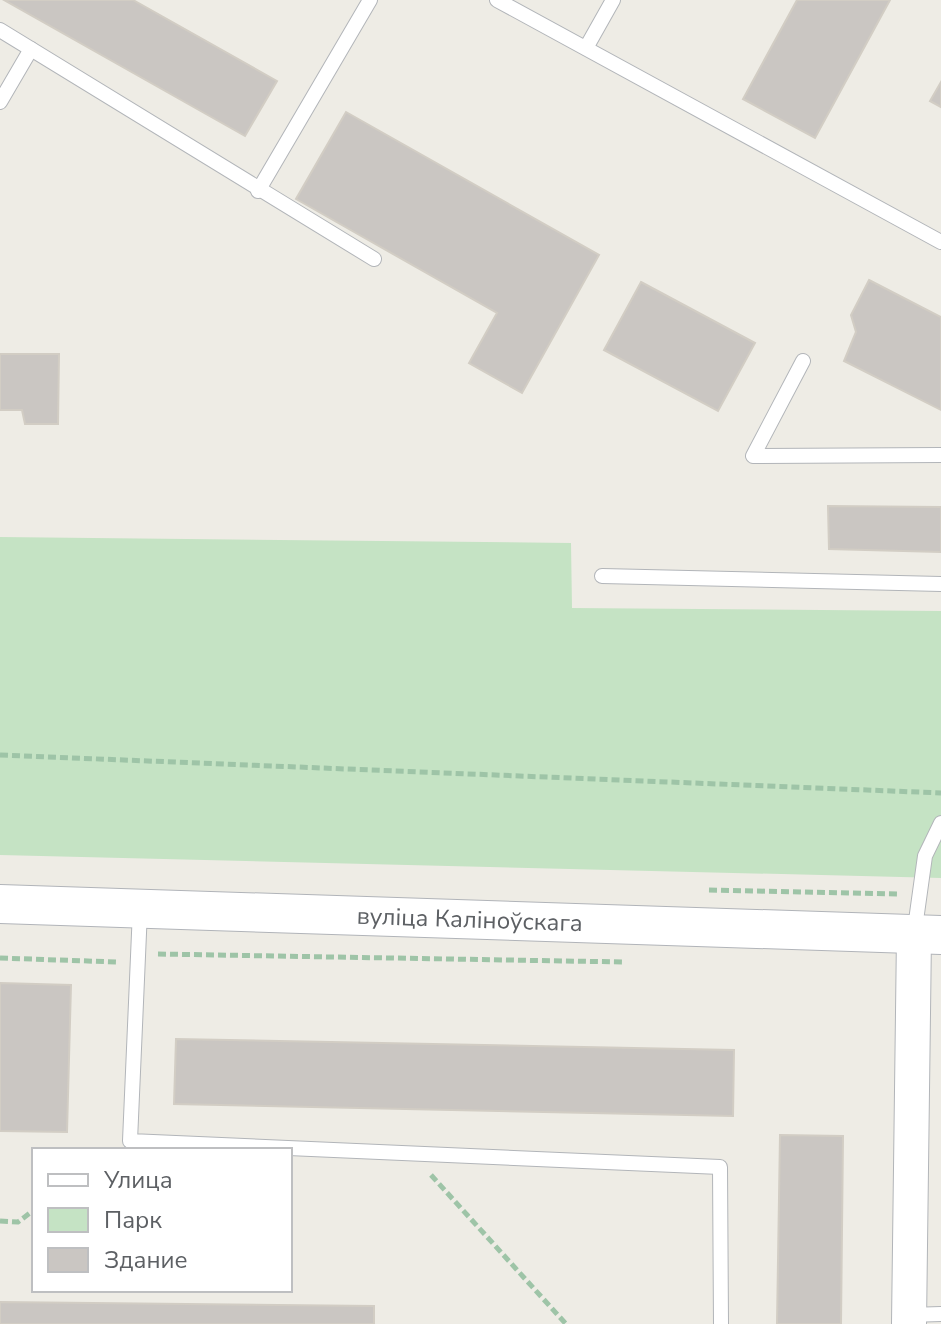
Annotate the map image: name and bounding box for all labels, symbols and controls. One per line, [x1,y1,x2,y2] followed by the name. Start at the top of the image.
[356,900,583,939] street label: вуліца Каліноўскага
[32,1148,292,1292] legend
[103,1164,173,1196] text: Улица
[104,1204,162,1236] text: Парк
[104,1244,188,1276] text: Здание

